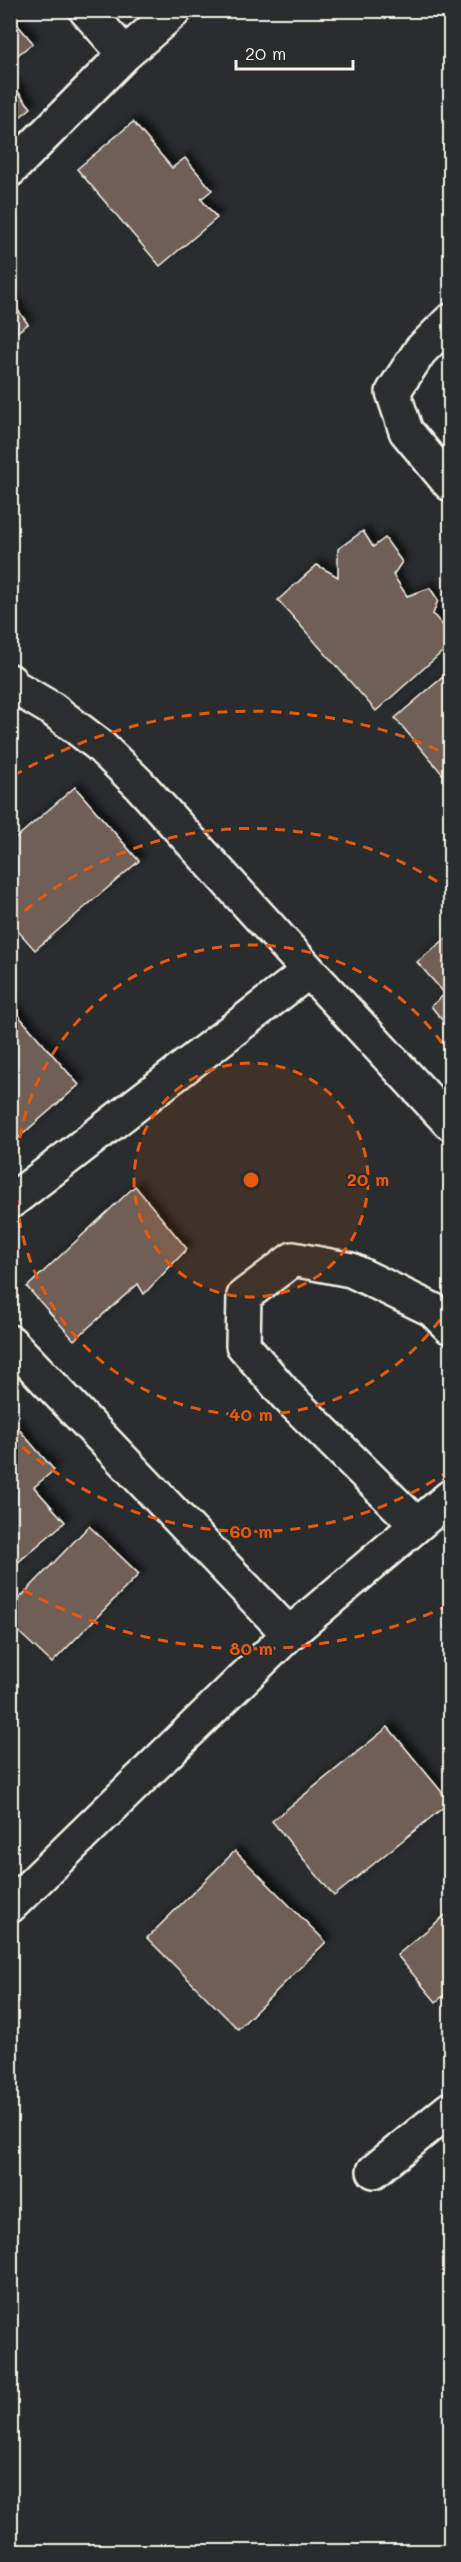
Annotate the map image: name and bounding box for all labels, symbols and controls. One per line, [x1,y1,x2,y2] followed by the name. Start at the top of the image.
[236,33,353,71] scale bar
[245,41,286,65] text: 20 m
[347,1167,389,1191] text: 20 m
[241,1170,261,1190] centre of rings
[229,1402,273,1426] text: 40 m
[229,1519,273,1543] text: 60 m
[229,1636,273,1660] text: 80 m

